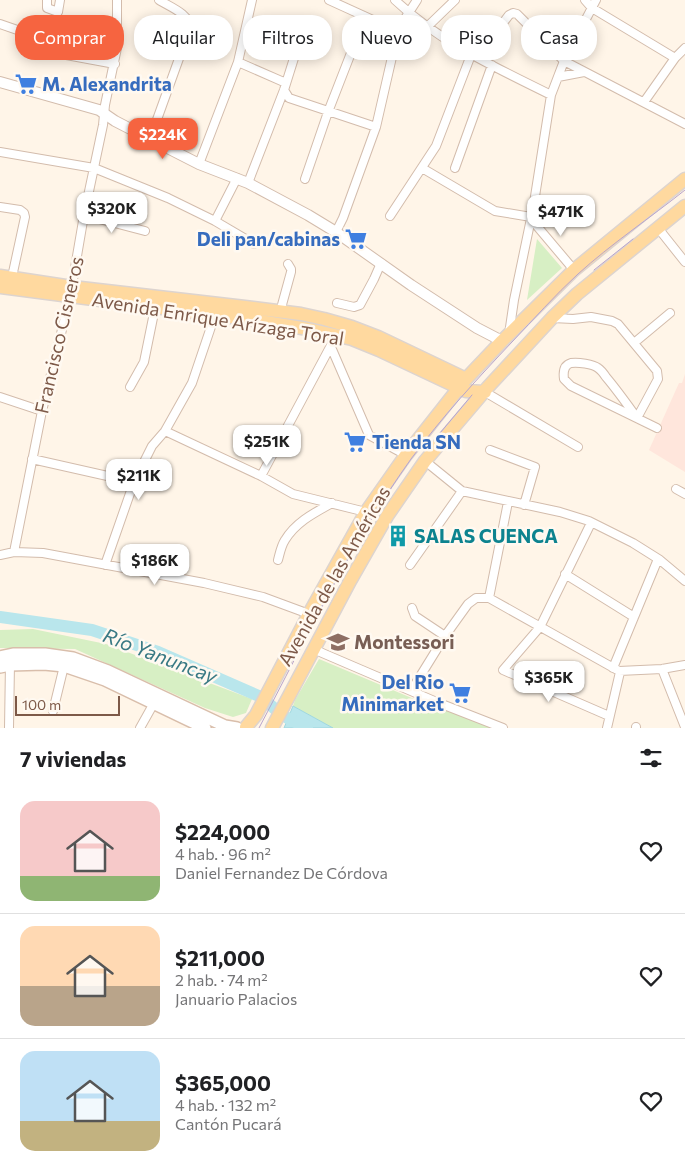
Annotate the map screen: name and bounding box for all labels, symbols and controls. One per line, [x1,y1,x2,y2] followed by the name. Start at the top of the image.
[15,15,124,60] chip: Comprar
[134,15,233,60] chip: Alquilar
[243,15,332,60] chip: Filtros
[342,15,431,60] chip: Nuevo
[441,15,511,60] chip: Piso
[521,15,597,60] chip: Casa
[13,71,39,97] supermarket icon: M. Alexandrita
[42,72,172,95] place label: M. Alexandrita
[128,118,198,160] pin: $224K
[139,124,187,143] text: $224K
[77,192,147,234] pin: $320K
[526,194,596,237] pin: $471K
[87,198,137,217] text: $320K
[538,201,584,220] text: $471K
[343,226,369,252] supermarket icon: Deli pan/cabinas
[197,227,340,250] place label: Deli pan/cabinas
[29,254,88,416] street label: Francisco Cisneros
[90,287,346,350] street label: Avenida Enrique Arízaga Toral
[232,424,302,467] pin: $251K
[342,429,368,455] supermarket icon: Tienda SN
[372,430,461,453] place label: Tienda SN
[244,431,290,450] text: $251K
[104,458,174,501] pin: $211K
[117,465,161,484] text: $211K
[273,482,395,670] street label: Avenida de las Américas
[385,523,411,549] building icon: SALAS CUENCA
[414,524,558,547] place label: SALAS CUENCA
[120,544,190,586] pin: $186K
[131,550,179,569] text: $186K
[100,622,221,688] water label: Río Yanuncay
[325,629,351,655] school or university icon: Montessori
[354,630,455,653] place label: Montessori
[514,660,584,703] pin: $365K
[525,667,573,686] text: $365K
[341,670,444,715] place label: Del Rio Minimarket
[447,680,473,706] supermarket icon: Del Rio Minimarket
[15,693,120,716] scale bar
[22,696,61,713] text: 100 m
[637,744,665,772] icon: filters
[20,746,126,771] text: 7 viviendas
[175,819,270,844] text: $224,000
[60,821,120,881] icon: home
[637,837,665,865] icon: heart
[175,844,271,863] text: 4 hab. · 96 m²
[175,863,388,882] text: Daniel Fernandez De Córdova
[175,945,265,970] text: $211,000
[60,946,120,1006] icon: home
[637,962,665,990] icon: heart
[175,970,268,989] text: 2 hab. · 74 m²
[175,989,297,1008] text: Januario Palacios
[175,1070,271,1095] text: $365,000
[60,1071,120,1131] icon: home
[637,1087,665,1115] icon: heart
[175,1095,276,1114] text: 4 hab. · 132 m²
[175,1114,282,1133] text: Cantón Pucará

